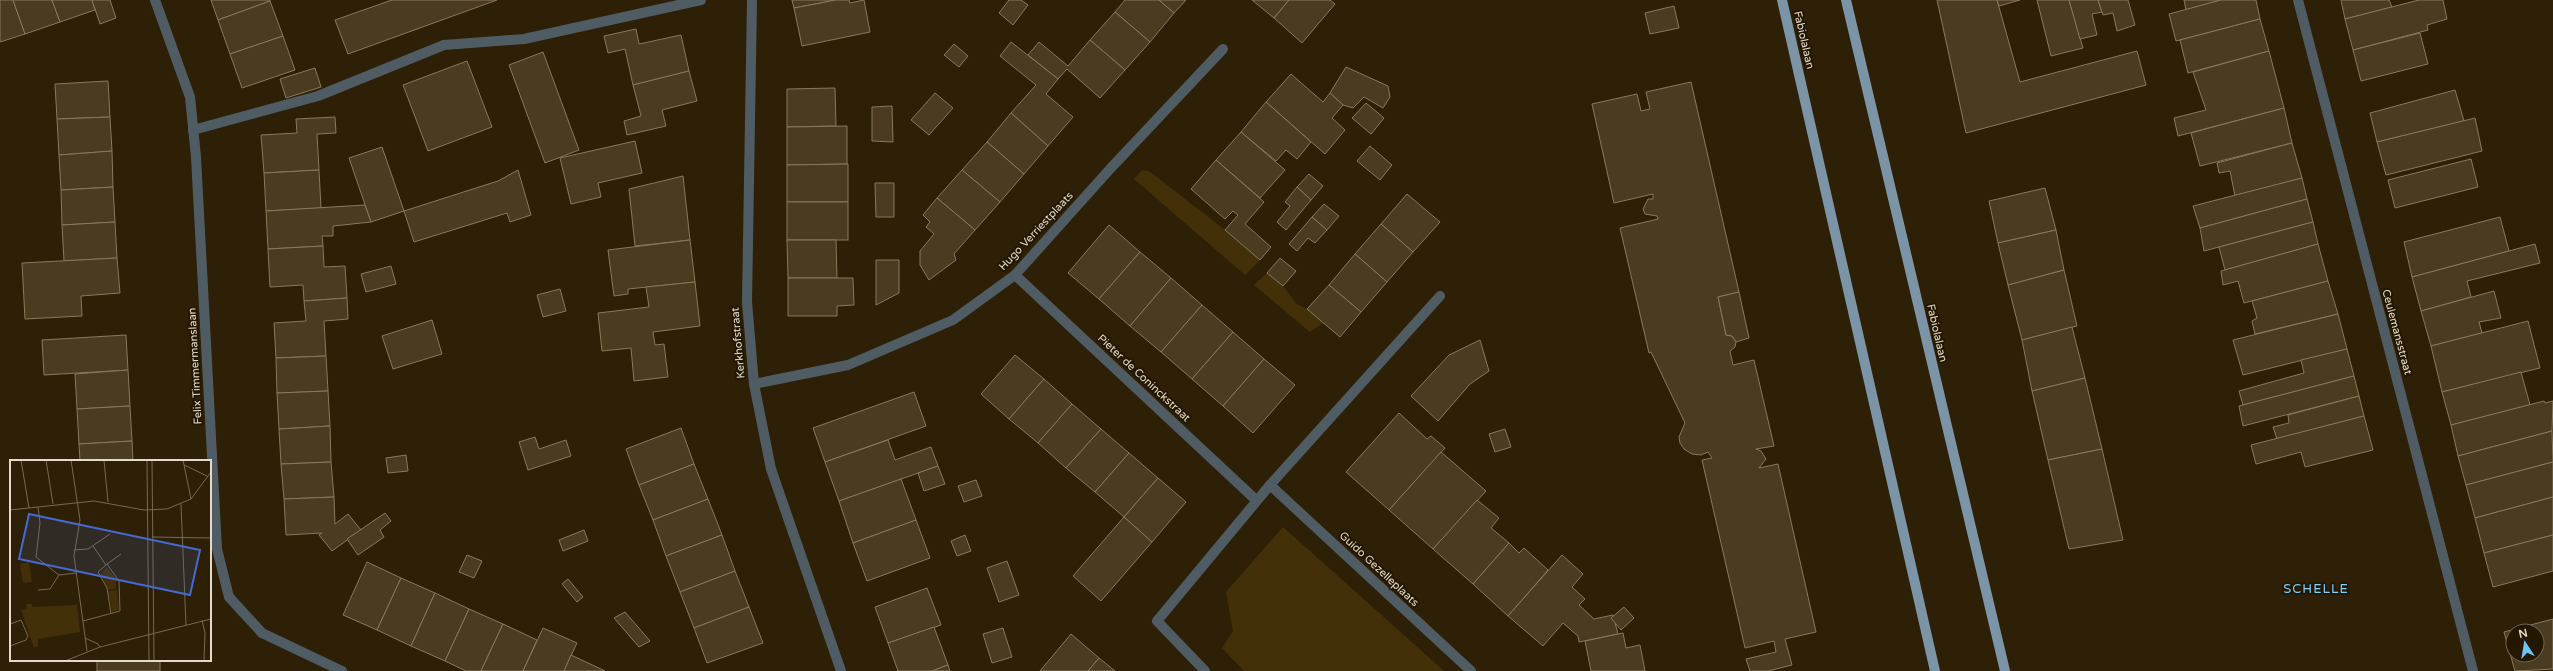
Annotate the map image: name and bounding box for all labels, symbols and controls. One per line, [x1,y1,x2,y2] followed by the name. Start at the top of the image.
[1791,10,1817,70] street label: Fabiolalaan
[996,189,1076,273] street label: Hugo Verriestplaats
[2379,288,2415,376] street label: Ceulemansstraat
[1924,303,1950,363] street label: Fabiolalaan
[185,307,205,425] street label: Felix Timmermanslaan
[728,307,748,379] street label: Kerkhofstraat
[1095,332,1193,424] street label: Pieter de Coninckstraat
[10,460,211,661] inset map
[1337,529,1421,609] street label: Guido Gezelleplaats
[2283,581,2349,597] district label: SCHELLE
[2505,623,2545,663] north arrow
[2517,626,2529,641] text: N

